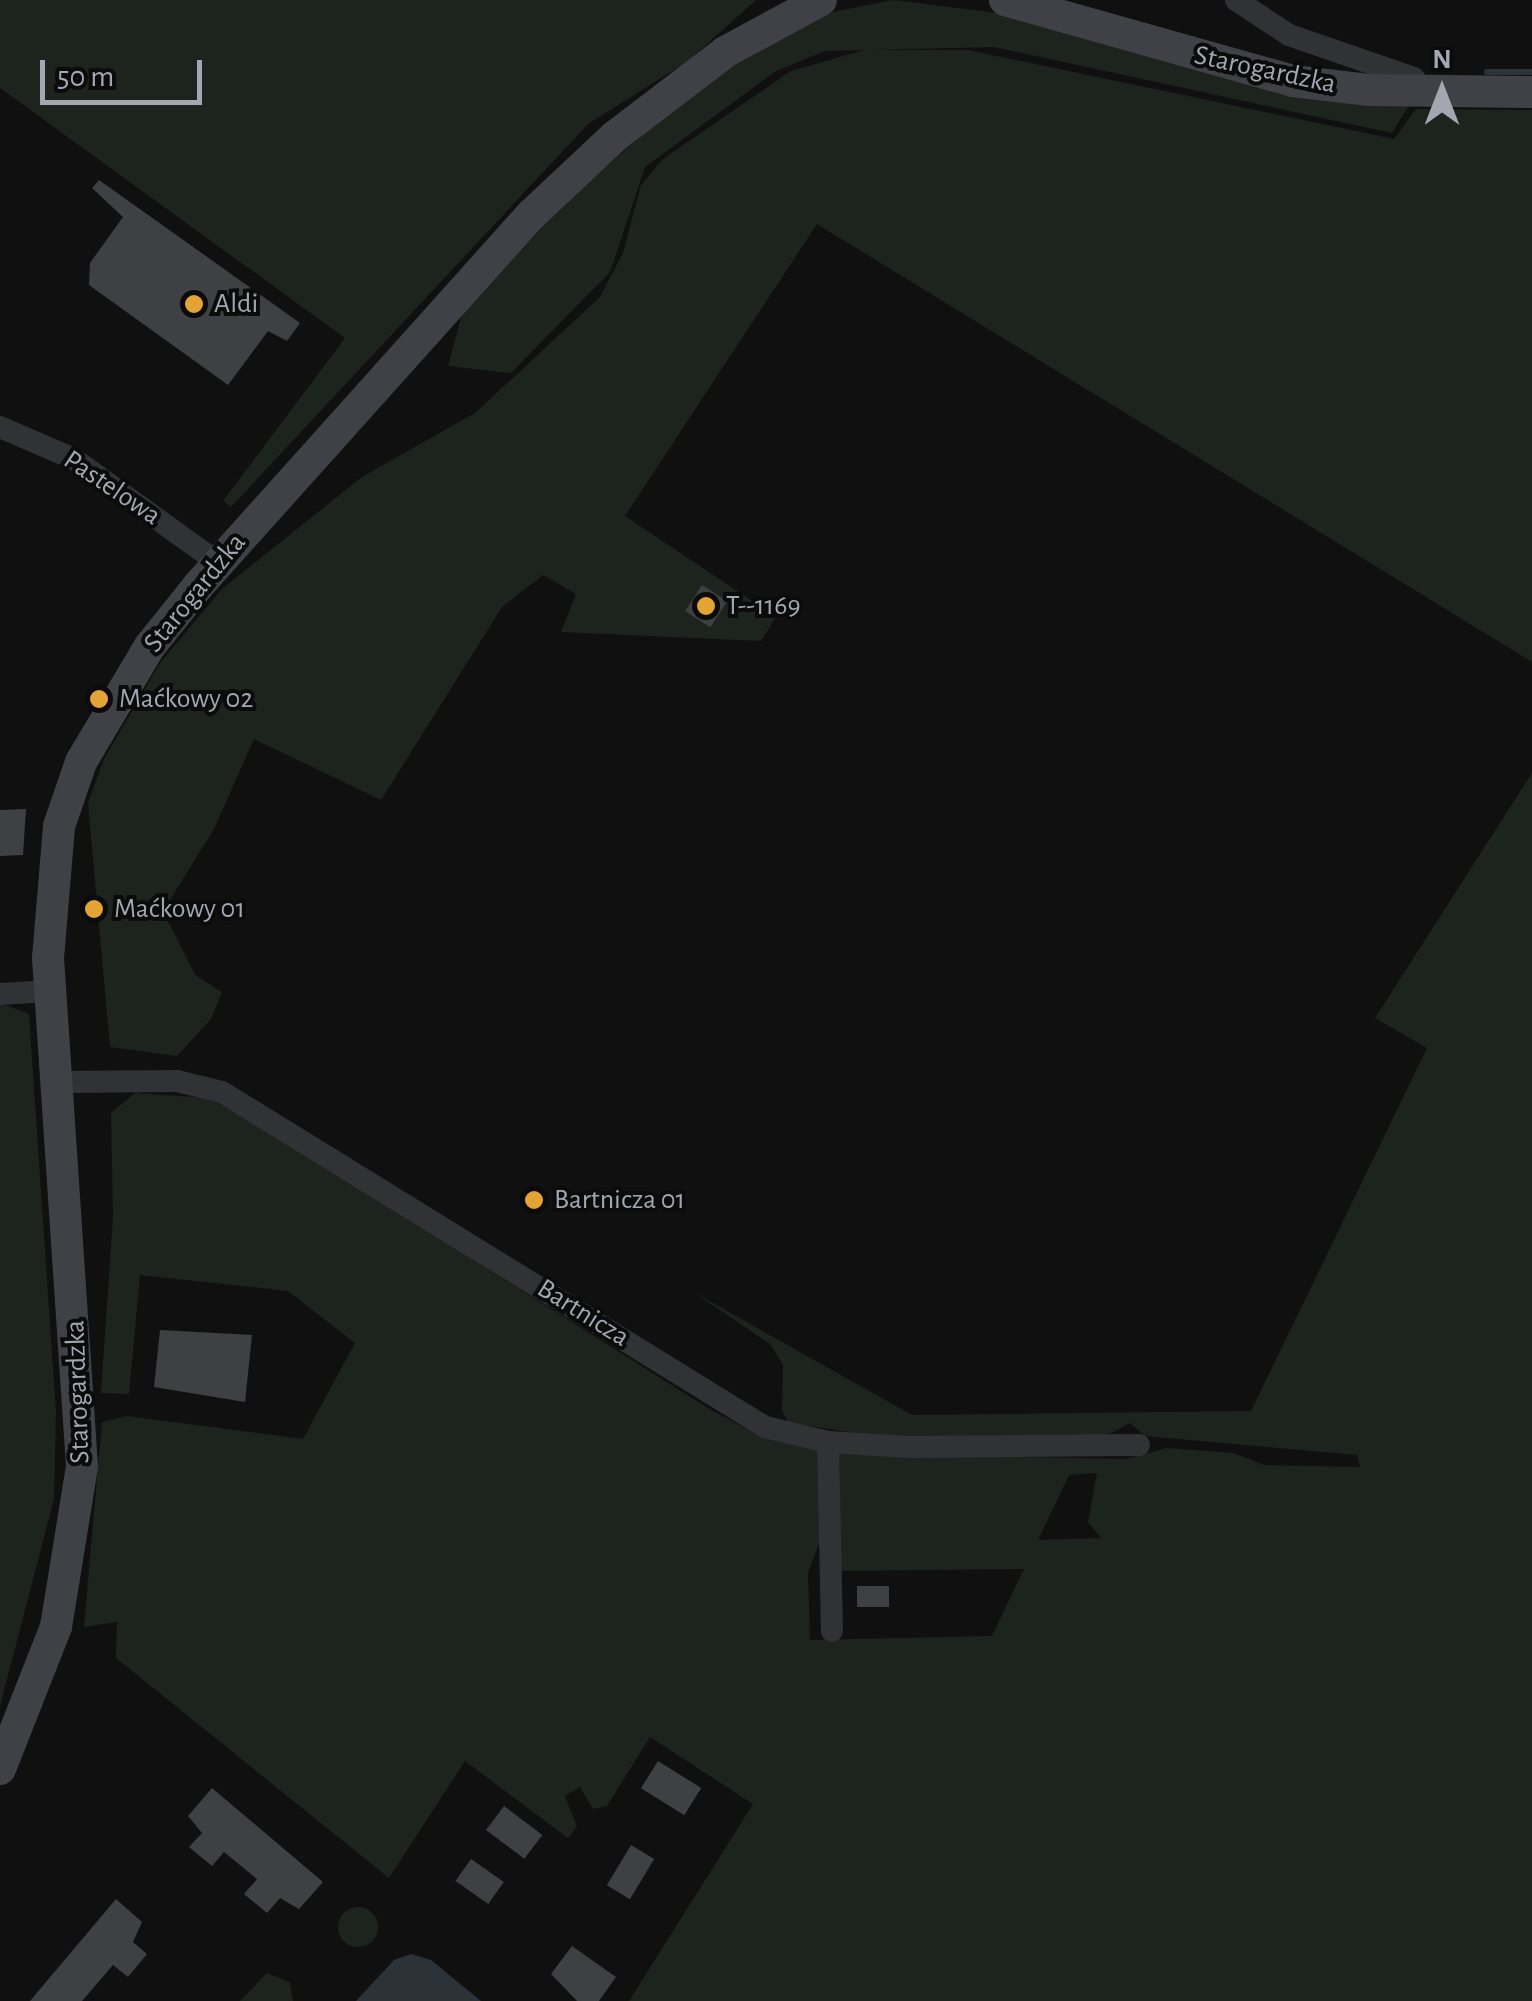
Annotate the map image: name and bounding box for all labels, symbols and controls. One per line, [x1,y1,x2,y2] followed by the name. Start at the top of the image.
[1191,39,1339,101] street label: Starogardzka
[45,40,208,102] scale bar
[1392,40,1492,140] north arrow
[1432,46,1452,74] text: N
[57,62,114,92] text: 50 m
[214,287,258,321] place label: Aldi
[183,293,205,315] marker: Aldi
[57,443,167,533] street label: Pastelowa
[137,527,253,659] street label: Starogardzka
[726,589,801,623] place label: T--1169
[695,595,717,617] marker: T--1169
[119,682,253,716] place label: Maćkowy 02
[88,688,110,710] marker: Maćkowy 02
[114,892,245,926] place label: Maćkowy 01
[83,898,105,920] marker: Maćkowy 01
[554,1183,685,1217] place label: Bartnicza 01
[523,1189,545,1211] marker: Bartnicza 01
[531,1272,635,1354] street label: Bartnicza
[59,1320,97,1464] street label: Starogardzka

